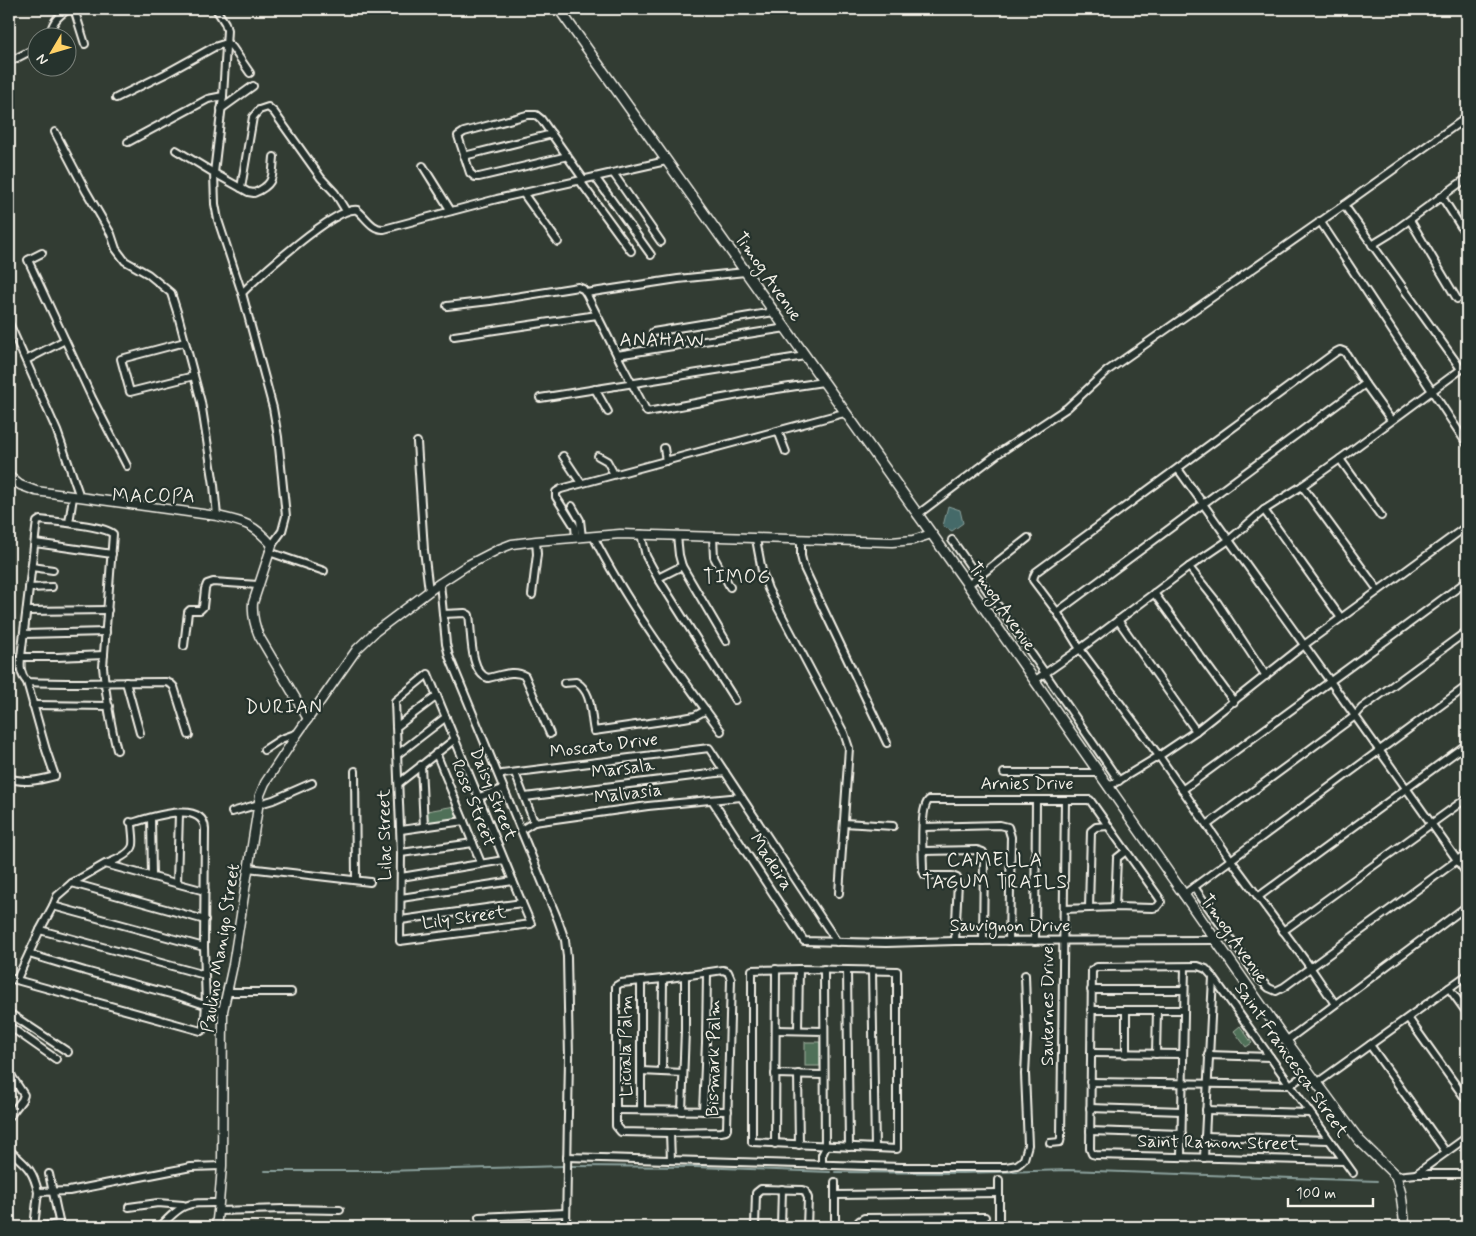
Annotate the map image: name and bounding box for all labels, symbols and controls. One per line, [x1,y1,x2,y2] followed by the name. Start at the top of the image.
[28,28,78,78] north arrow
[33,50,53,69] text: N
[728,228,808,327] street label: Timog Avenue
[619,328,705,353] district label: ANAHAW
[112,484,196,509] district label: MACOPA
[962,558,1042,657] street label: Timog Avenue
[703,565,771,590] district label: TIMOG
[245,695,323,720] district label: DURIAN
[549,727,659,765] street label: Moscato Drive
[463,744,523,845] street label: Daisy Street
[590,753,656,785] street label: Marsala
[445,756,501,850] street label: Rose Street
[980,772,1074,796] street label: Arnies Drive
[593,778,663,810] street label: Malvasia
[372,788,398,881] street label: Lilac Street
[744,829,798,895] street label: Madeira
[922,848,1068,895] district label: CAMELLA TAGUM TRAILS
[196,862,246,1034] street label: Paulino Manigo Street
[1194,890,1274,989] street label: Timog Avenue
[421,900,508,936] street label: Lily Street
[950,914,1070,939] street label: Sauvignon Drive
[1036,946,1060,1066] street label: Sauternes Drive
[1228,978,1354,1143] street label: Saint Francesca Street
[614,995,638,1097] street label: Licuala Palm
[701,999,727,1117] street label: Bismark Palm
[1137,1130,1299,1156] street label: Saint Ramon Street
[1288,1176,1374,1208] scale bar
[1296,1184,1336,1204] text: 100 m

